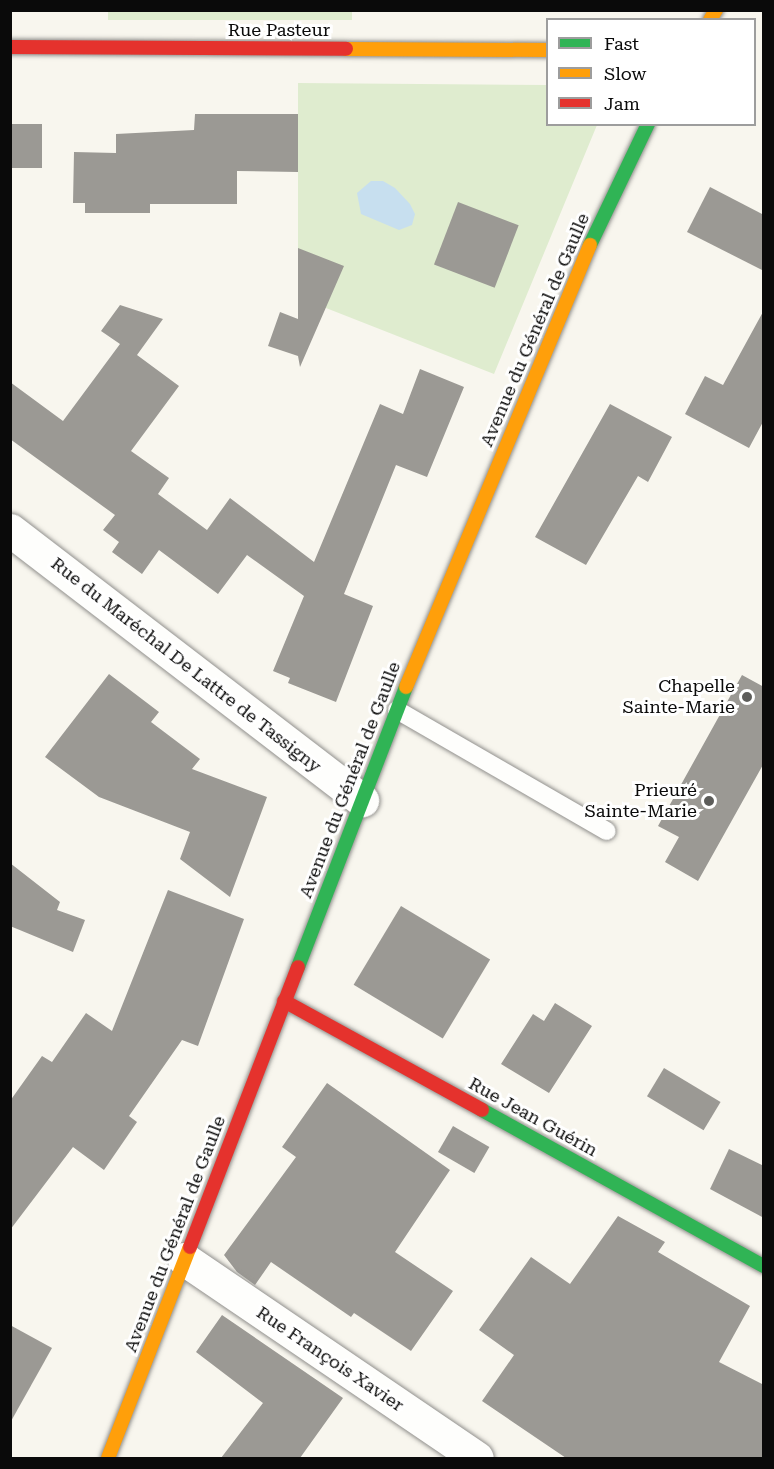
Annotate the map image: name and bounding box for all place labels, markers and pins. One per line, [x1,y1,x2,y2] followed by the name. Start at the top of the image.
[622,676,735,718] place label: Chapelle Sainte-Marie
[740,690,754,704] marker: Chapelle Sainte-Marie
[584,780,697,822] place label: Prieuré Sainte-Marie
[702,794,716,808] marker: Prieuré Sainte-Marie

